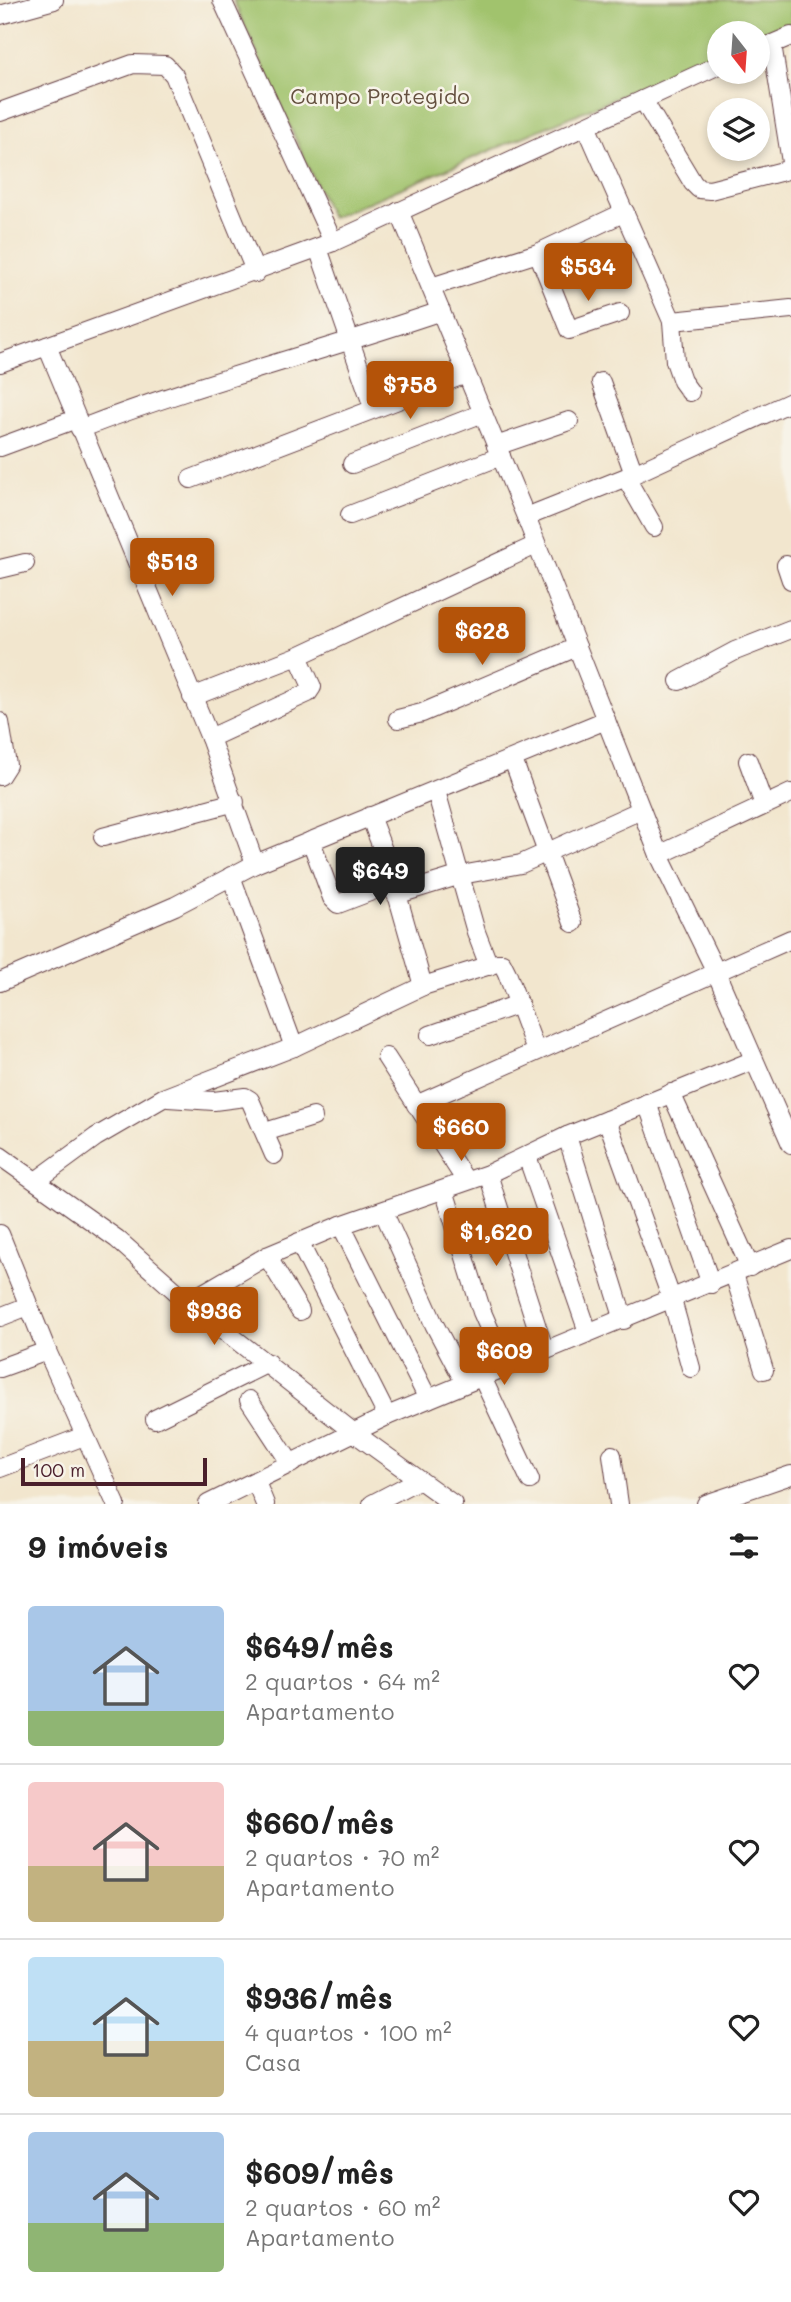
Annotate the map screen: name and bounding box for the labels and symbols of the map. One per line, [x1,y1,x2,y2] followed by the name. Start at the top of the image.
[707,21,770,84] north arrow
[290,82,470,109] park label: Campo Protegido
[547,244,629,303] pin: $534
[369,362,451,421] pin: $758
[131,538,213,598] pin: $513
[441,608,523,667] pin: $628
[339,848,421,907] pin: $649
[420,1104,502,1163] pin: $660
[439,1208,553,1268] pin: $1,620
[173,1288,255,1347] pin: $936
[463,1328,545,1387] pin: $609
[21,1455,206,1487] scale bar

